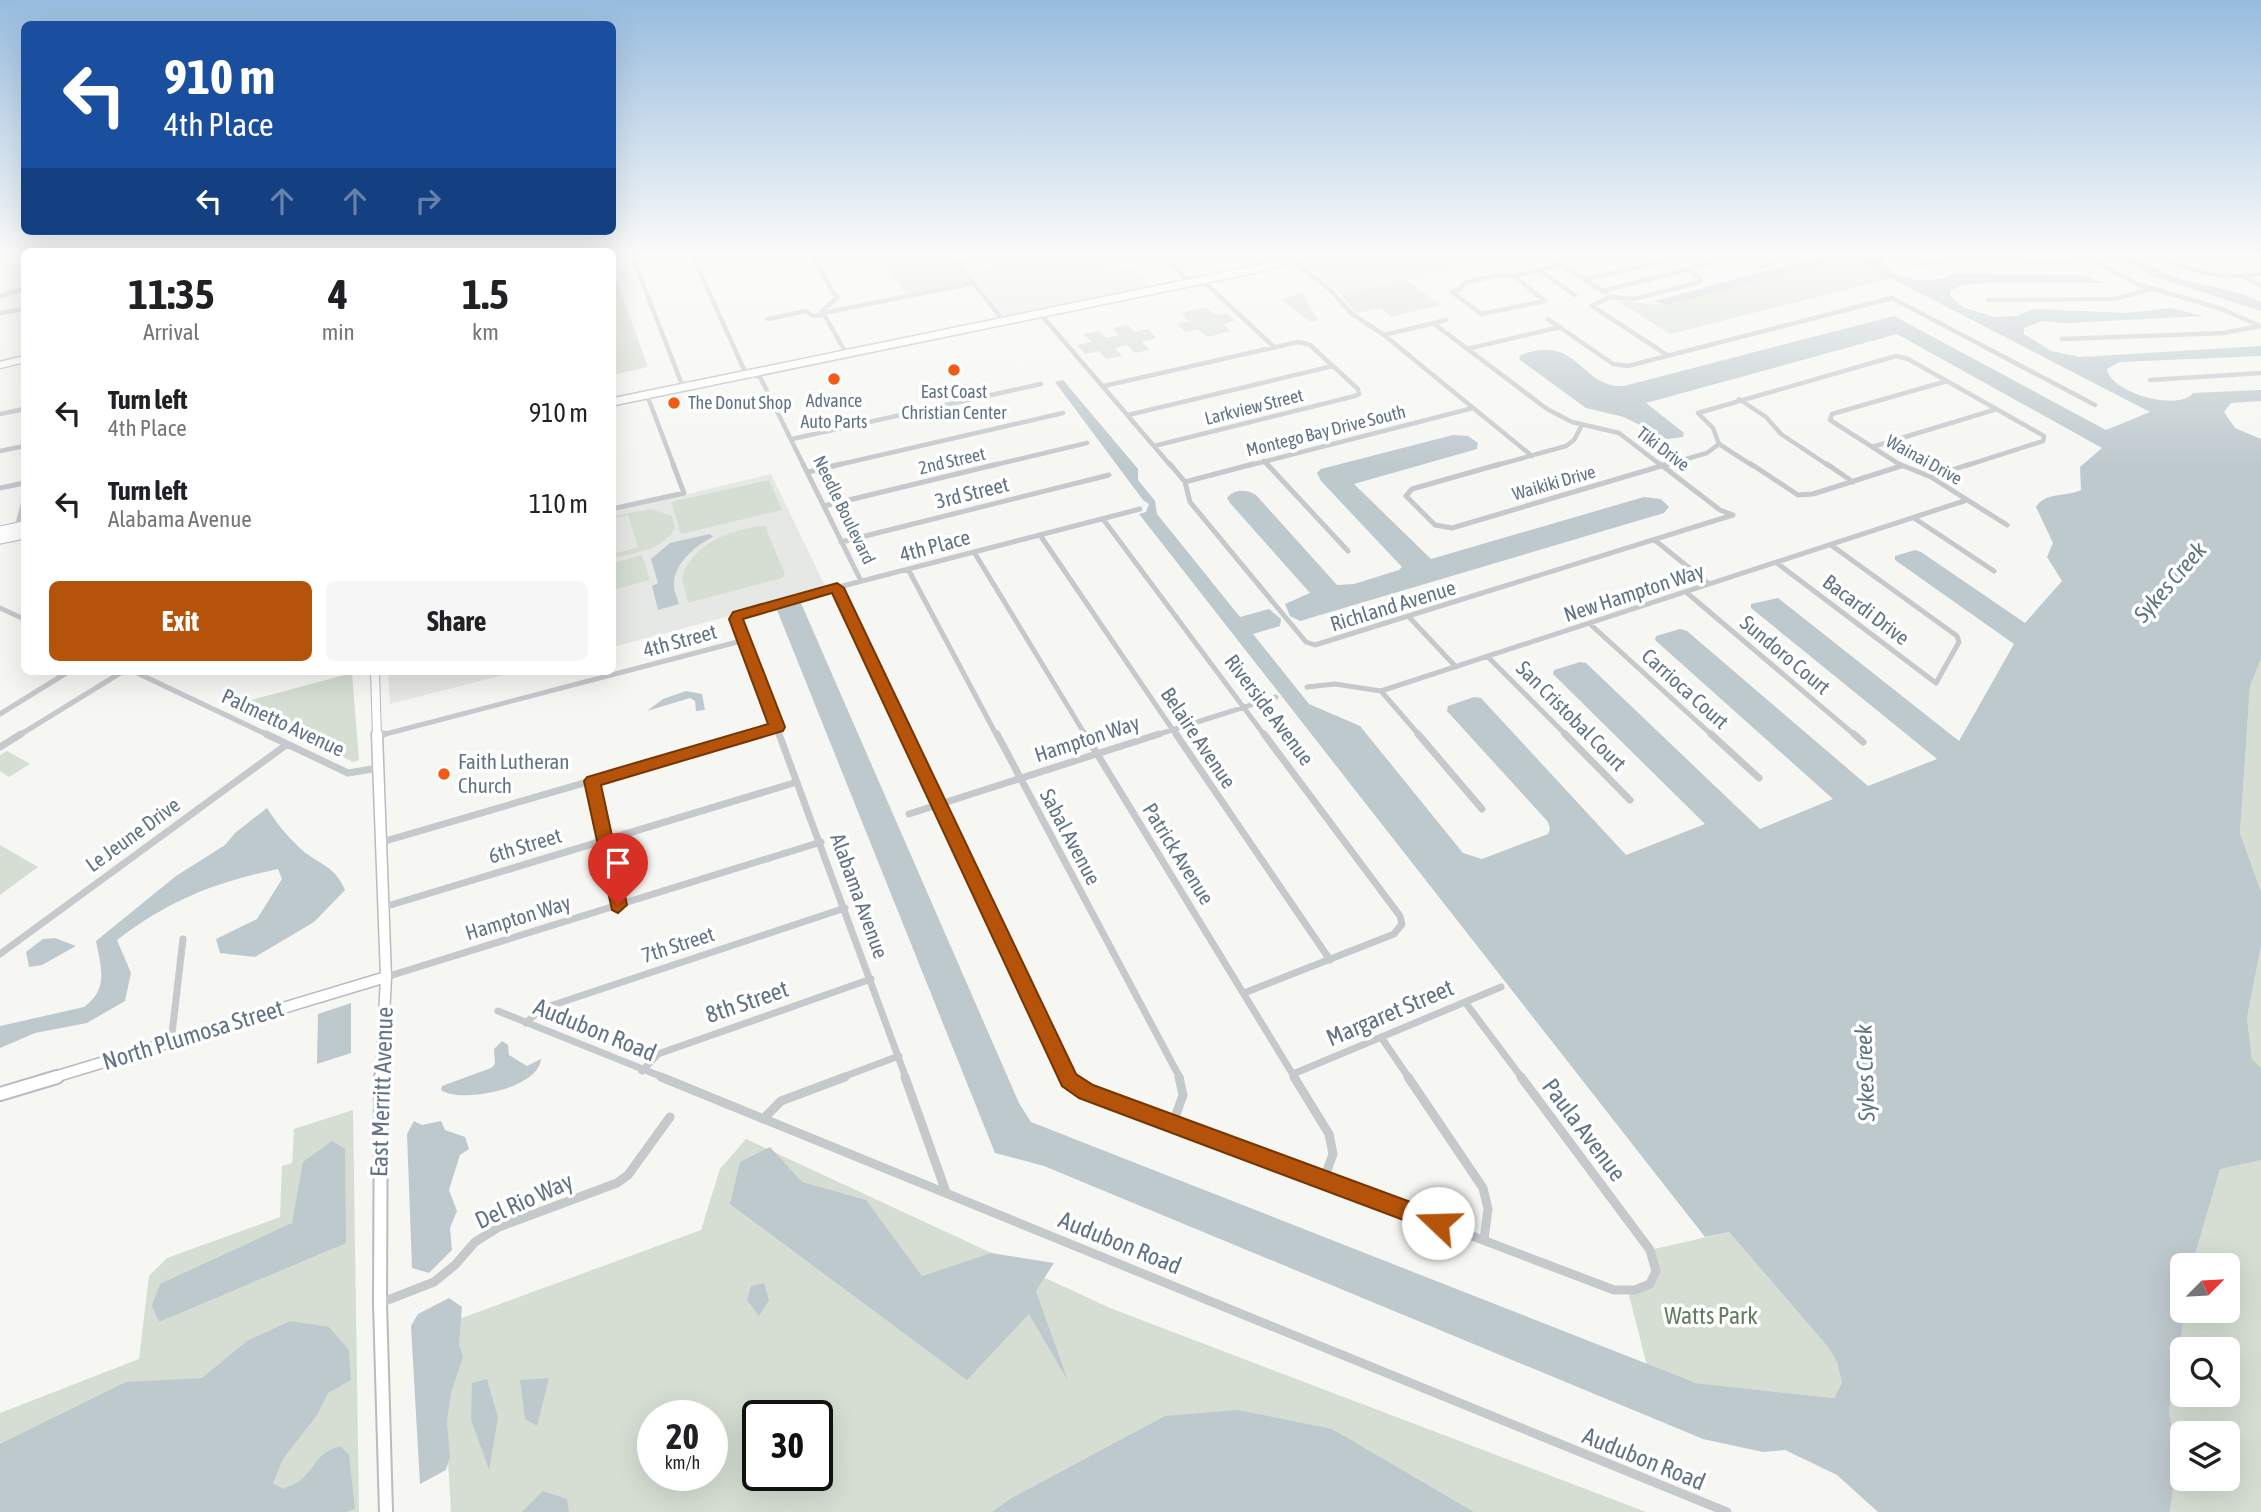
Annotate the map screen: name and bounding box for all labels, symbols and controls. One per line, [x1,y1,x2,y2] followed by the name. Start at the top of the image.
[164,48,275,104] text: 910 m
[49,49,140,140] icon: left
[164,106,274,143] text: 4th Place
[190,182,228,220] icon: left
[263,182,301,220] icon: ahead
[336,182,374,220] icon: ahead
[409,182,447,220] icon: right
[128,270,215,318] text: 11:35
[328,270,348,318] text: 4
[462,270,509,318] text: 1.5
[143,319,199,345] text: Arrival
[322,319,355,345] text: min
[472,319,499,345] text: km
[946,362,962,378] marker: East Coast Christian Center
[826,371,842,387] marker: Advance Auto Parts
[901,381,1007,423] place label: East Coast Christian Center
[1202,384,1305,429] street label: Larkview Street
[108,385,188,415] text: Turn left
[801,390,867,432] place label: Advance Auto Parts
[688,392,792,413] place label: The Donut Shop
[49,394,87,432] icon: left
[666,395,682,411] marker: The Donut Shop
[529,398,588,428] text: 910 m
[1244,401,1408,460] street label: Montego Bay Drive South
[108,415,187,441] text: 4th Place
[1633,422,1694,475] street label: Tiki Drive
[1883,430,1966,489] street label: Wainai Drive
[917,443,987,478] street label: 2nd Street
[809,452,880,568] street label: Needle Boulevard
[1510,461,1598,504] street label: Waikiki Drive
[932,471,1011,513] street label: 3rd Street
[108,476,188,506] text: Turn left
[49,485,87,523] icon: left
[529,489,588,519] text: 110 m
[108,506,252,532] text: Alabama Avenue
[897,524,973,566] street label: 4th Place
[2128,536,2212,628] water label: Sykes Creek
[1561,558,1707,626] street label: New Hampton Way
[1819,569,1915,649] street label: Bacardi Drive
[1327,575,1458,635] street label: Richland Avenue
[49,581,312,661] button: Exit
[326,581,588,661] button: Share
[1736,610,1835,699] street label: Sundoro Court
[640,619,719,661] street label: 4th Street
[1637,643,1734,733] street label: Carrioca Court
[1220,649,1319,769] street label: Riverside Avenue
[1512,656,1631,775] street label: San Cristobal Court
[1156,682,1241,792] street label: Belaire Avenue
[218,683,349,761] street label: Palmetto Avenue
[1031,710,1142,766] street label: Hampton Way
[458,749,570,797] place label: Faith Lutheran Church
[436,766,452,782] marker: Faith Lutheran Church
[1036,785,1106,888] street label: Sabal Avenue
[81,792,184,876] street label: Le Jeune Drive
[1138,798,1219,908] street label: Patrick Avenue
[485,823,564,867] street label: 6th Street
[826,830,894,961] street label: Alabama Avenue
[588,833,648,905] pin
[599,844,637,882] icon: arrive
[462,890,574,944] street label: Hampton Way
[638,921,717,967] street label: 7th Street
[1322,974,1457,1051] street label: Margaret Street
[702,975,792,1028] street label: 8th Street
[530,993,660,1066] street label: Audubon Road
[99,994,287,1075] street label: North Plumosa Street
[365,1006,398,1178] street label: East Merritt Avenue
[1850,1023,1880,1123] water label: Sykes Creek
[1537,1073,1632,1186] street label: Paula Avenue
[471,1167,577,1234] street label: Del Rio Way
[1401,1186,1475,1260] position arrow
[1055,1206,1185,1279] street label: Audubon Road
[2170,1253,2240,1323] north arrow
[2170,1253,2240,1491] map controls
[1664,1302,1758,1329] park label: Watts Park
[2170,1337,2240,1407] button: search
[742,1400,833,1491] speed limit sign: 30
[666,1416,699,1456] text: 20
[2170,1421,2240,1491] button: layers
[1579,1422,1709,1495] street label: Audubon Road
[665,1452,700,1473] text: km/h

